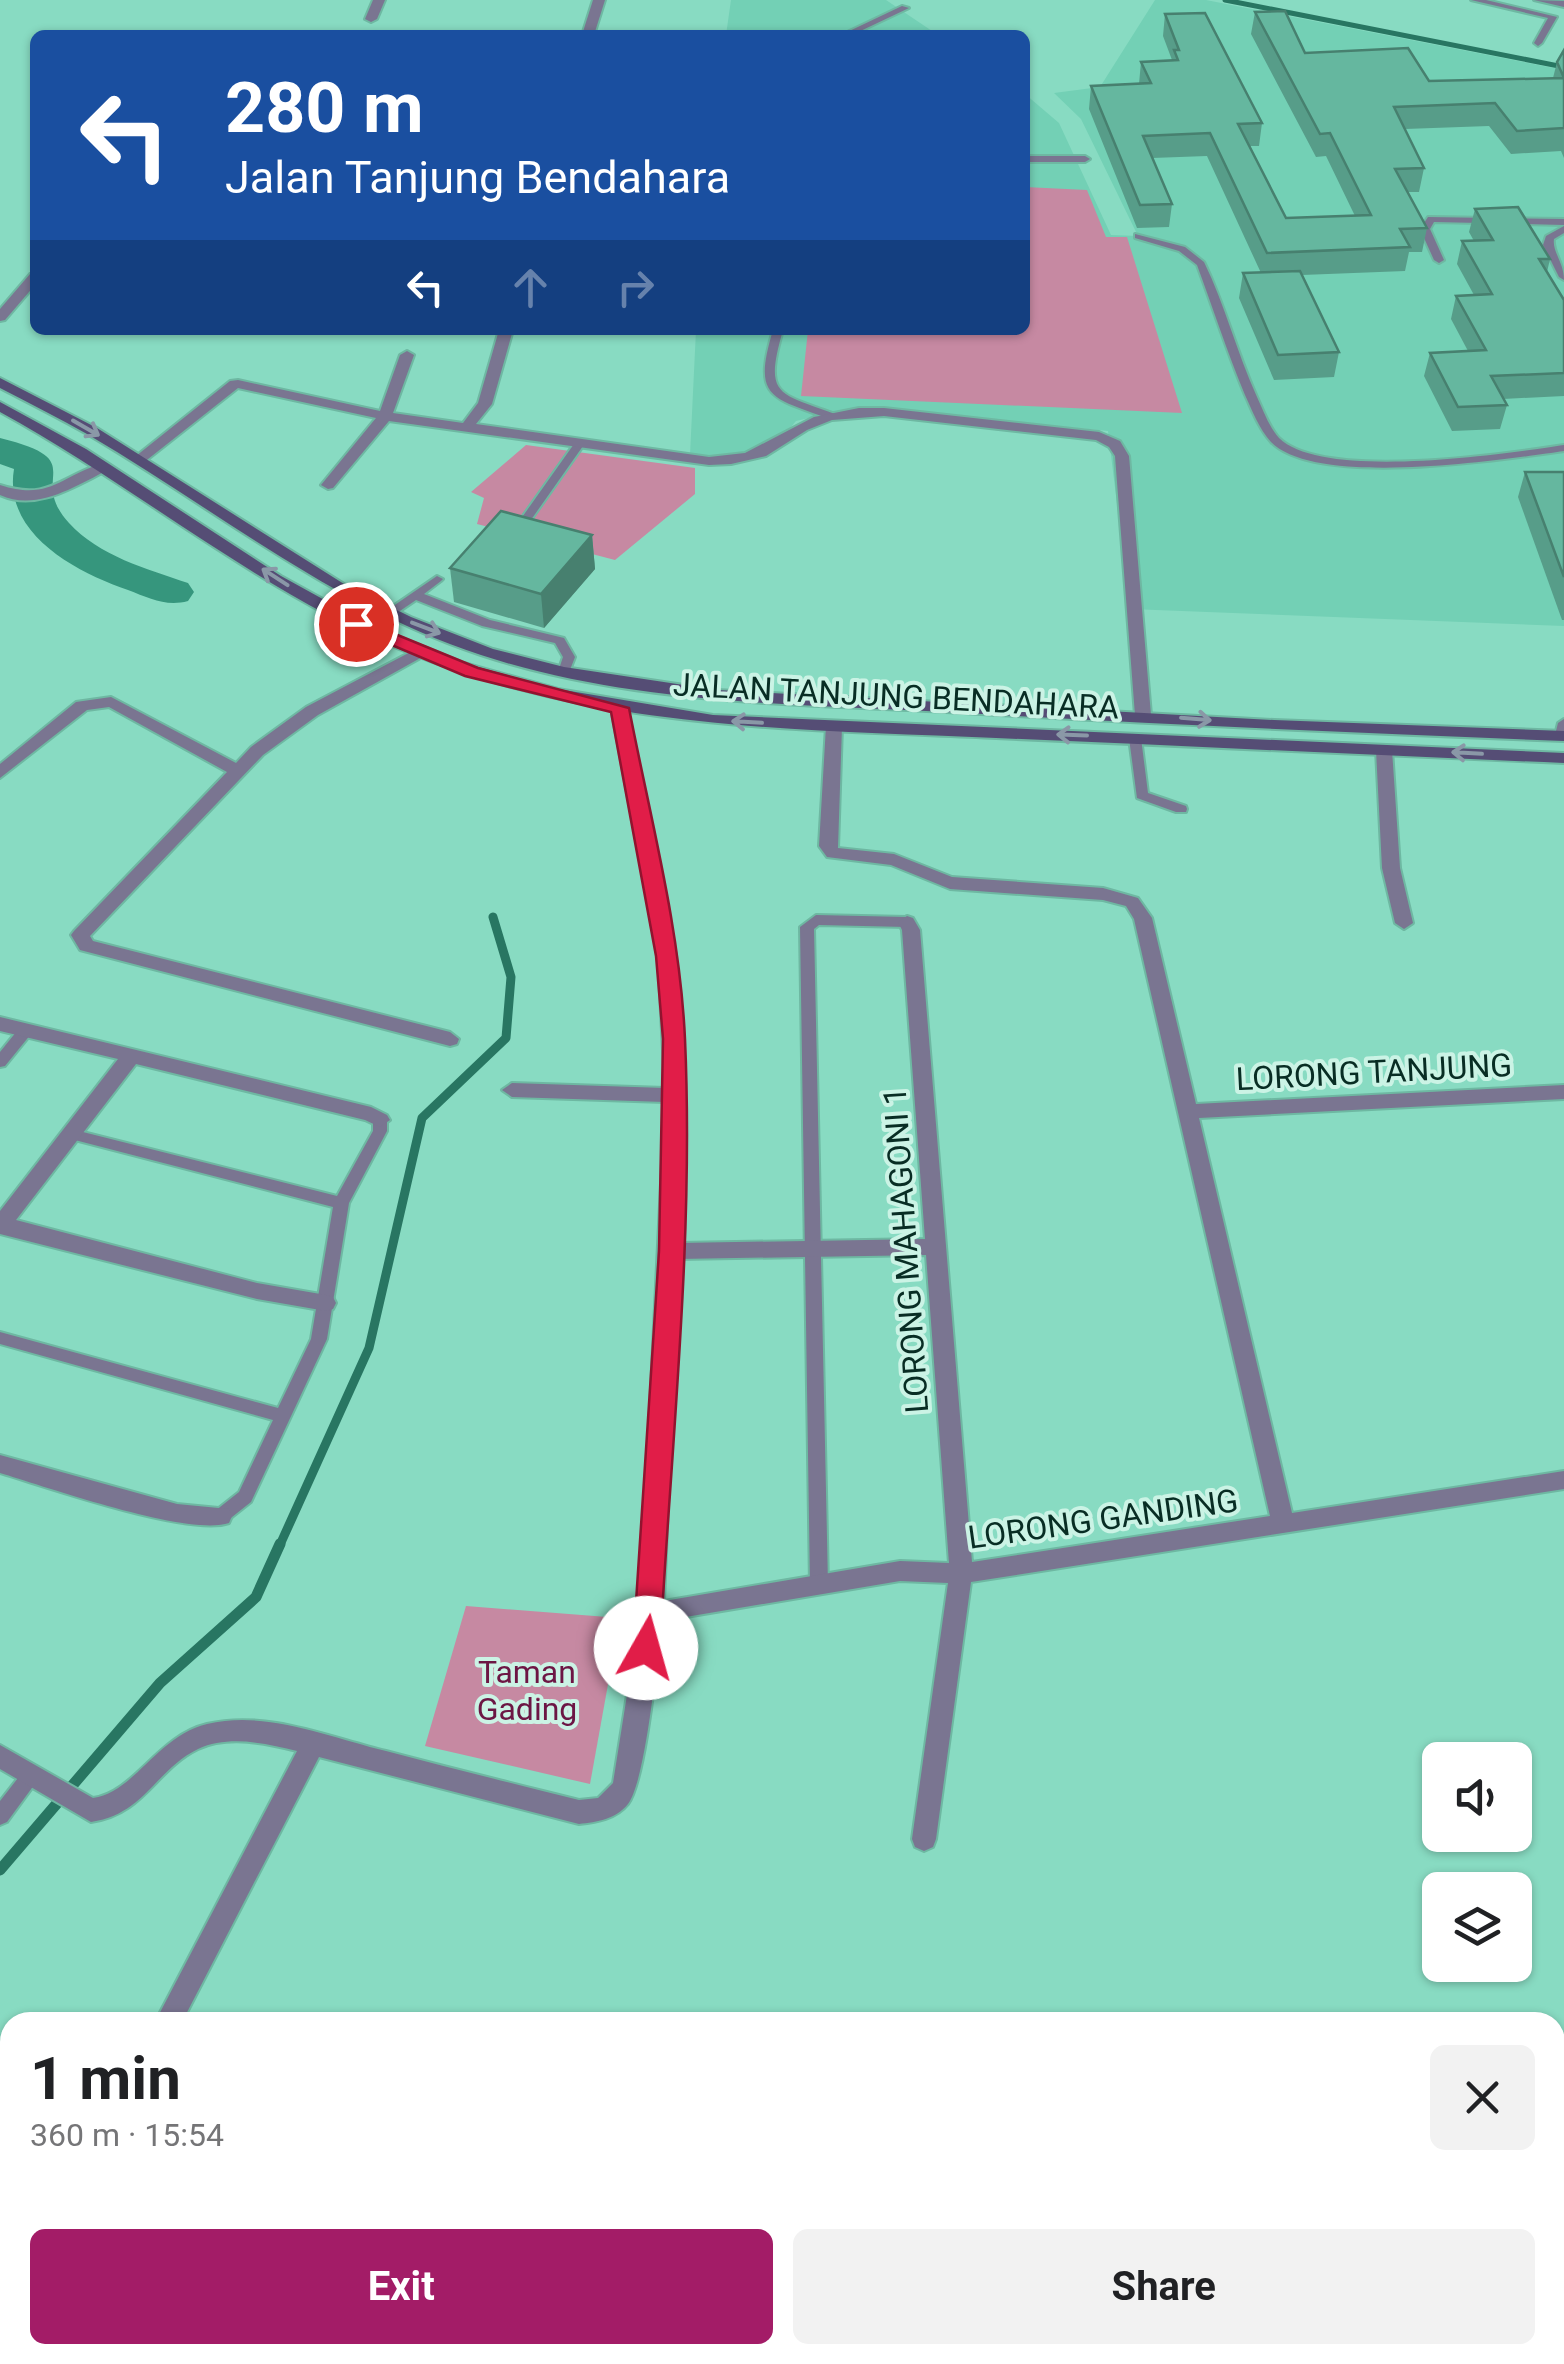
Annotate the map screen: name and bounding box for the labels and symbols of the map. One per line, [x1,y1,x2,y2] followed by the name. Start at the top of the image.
[71,418,100,438] one-way arrow
[261,567,290,588] one-way arrow
[314,582,399,667] pin
[410,621,440,639] one-way arrow
[672,665,1120,727] street label: JALAN TANJUNG BENDAHARA
[1180,710,1212,729] one-way arrow
[732,712,764,731] one-way arrow
[1057,726,1089,745] one-way arrow
[1451,743,1483,762] one-way arrow
[1235,1046,1513,1098] street label: LORONG TANJUNG
[876,1086,936,1414] street label: LORONG MAHAGONI 1
[966,1481,1240,1557] street label: LORONG GANDING
[594,1596,698,1700] position arrow
[477,1653,577,1728] park label: Taman Gading

